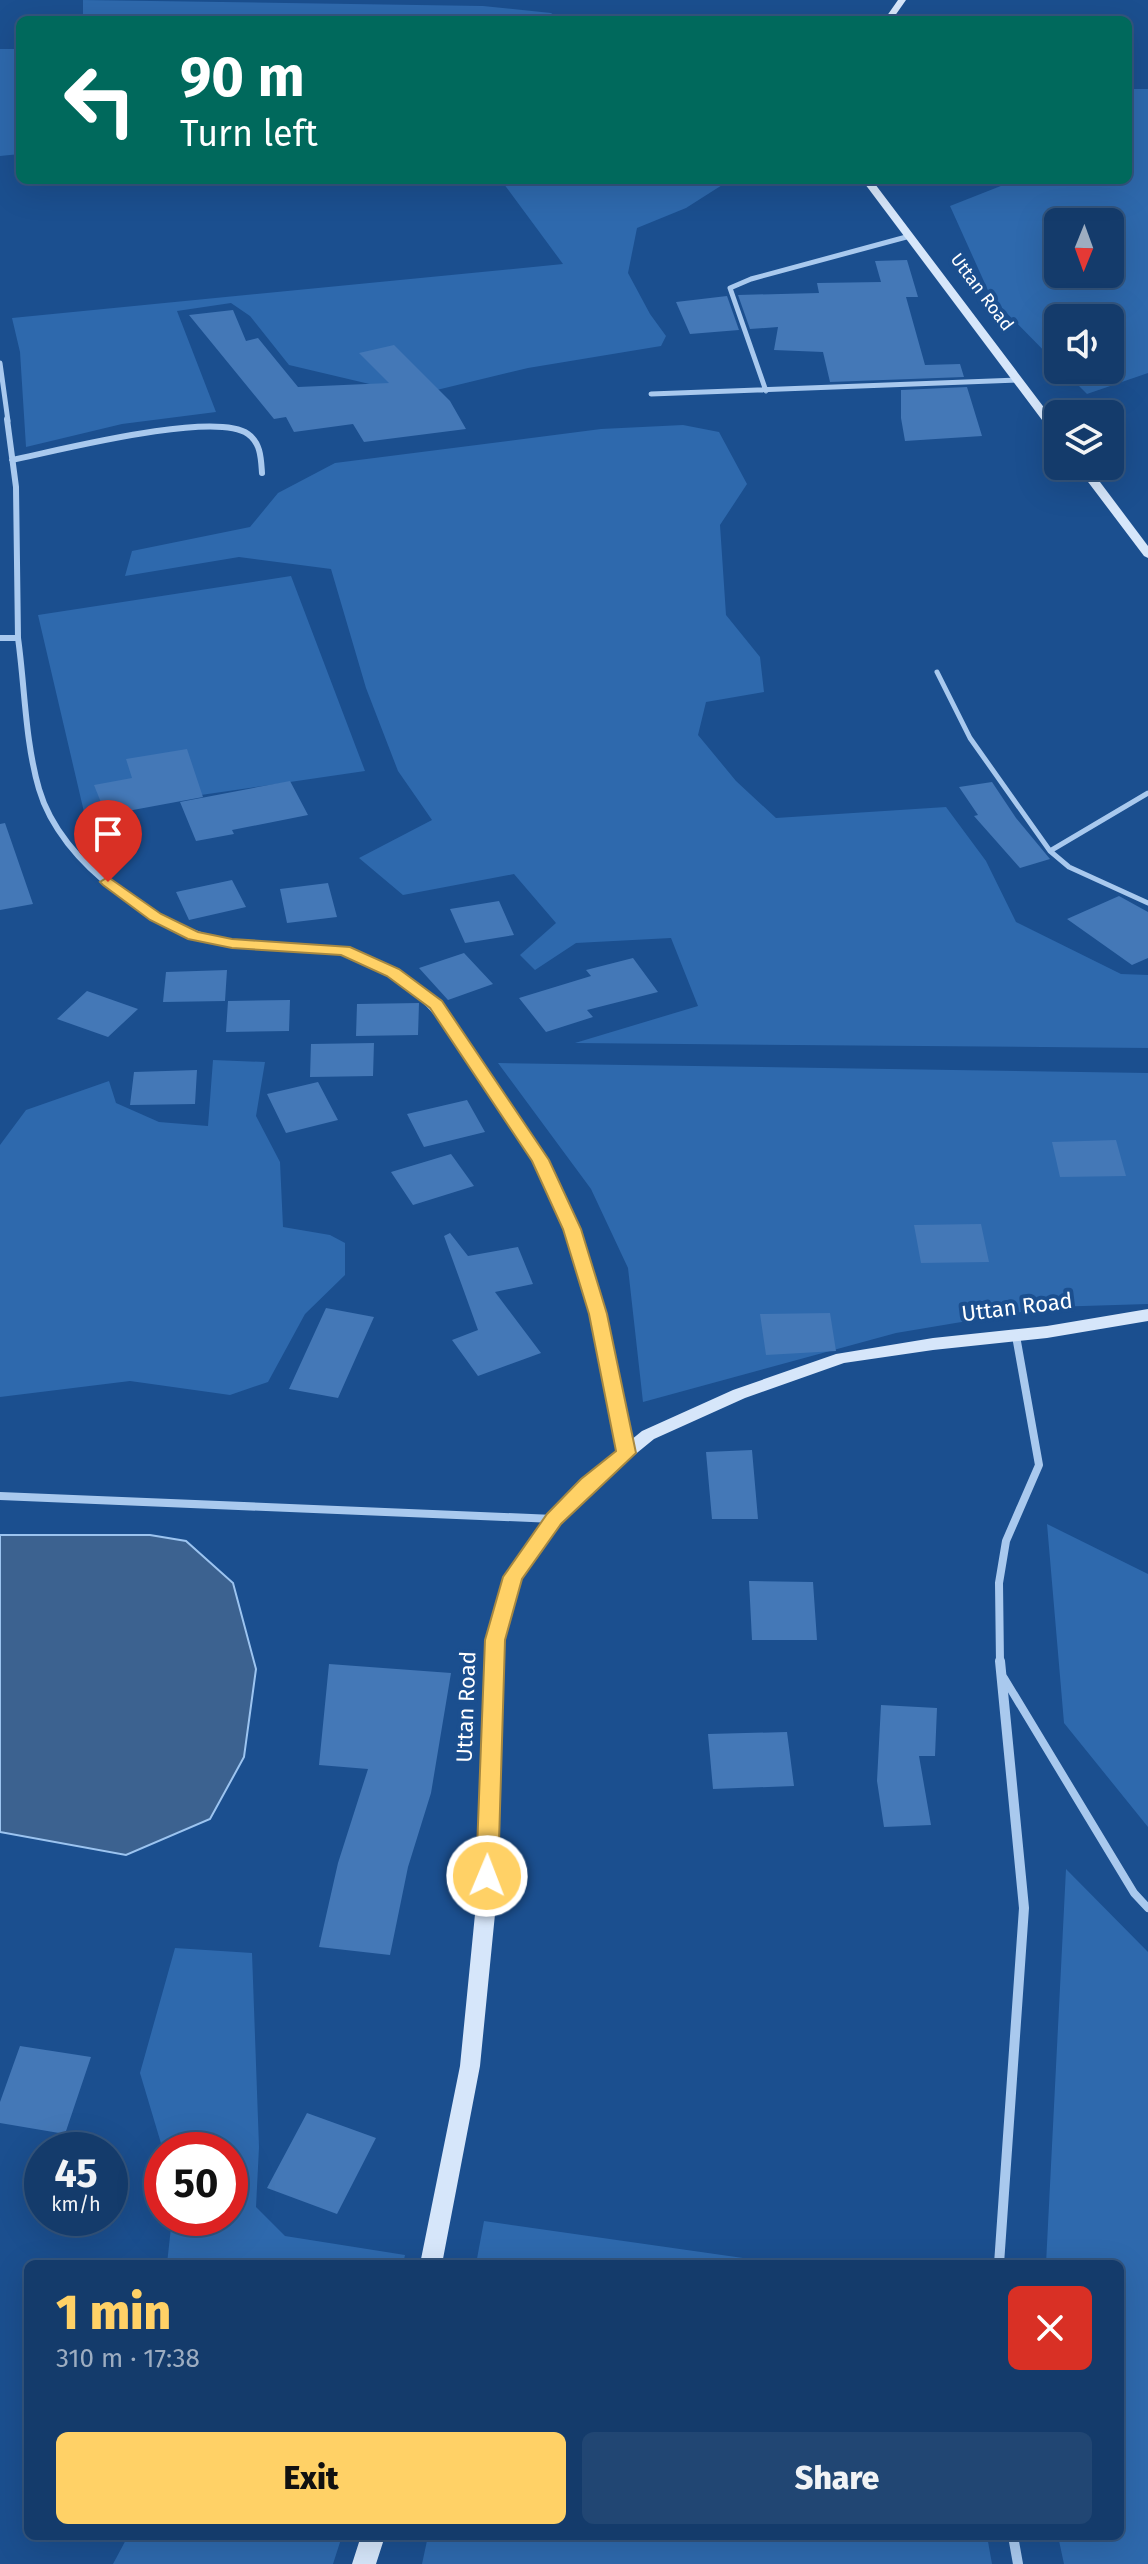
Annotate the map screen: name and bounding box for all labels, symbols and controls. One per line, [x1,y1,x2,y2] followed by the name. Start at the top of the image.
[180,44,305,111] text: 90 m
[48,48,152,152] icon: left
[180,112,318,156] text: Turn left
[1044,208,1124,288] north arrow
[1044,208,1124,480] map controls
[946,249,1018,335] street label: Uttan Road
[1044,304,1124,384] button: sound
[1044,400,1124,480] button: layers
[74,800,142,882] pin
[86,812,130,856] icon: arrive
[960,1287,1074,1327] street label: Uttan Road
[451,1651,481,1763] street label: Uttan Road
[445,1834,529,1918] position arrow
[144,2132,248,2236] speed limit sign: 50
[54,2150,98,2198] text: 45
[51,2192,101,2216] text: km/h
[56,2284,171,2342] text: 1 min
[1008,2286,1092,2370] button: close
[56,2343,200,2374] text: 310 m · 17:38
[56,2432,566,2524] button: Exit
[582,2432,1092,2524] button: Share

